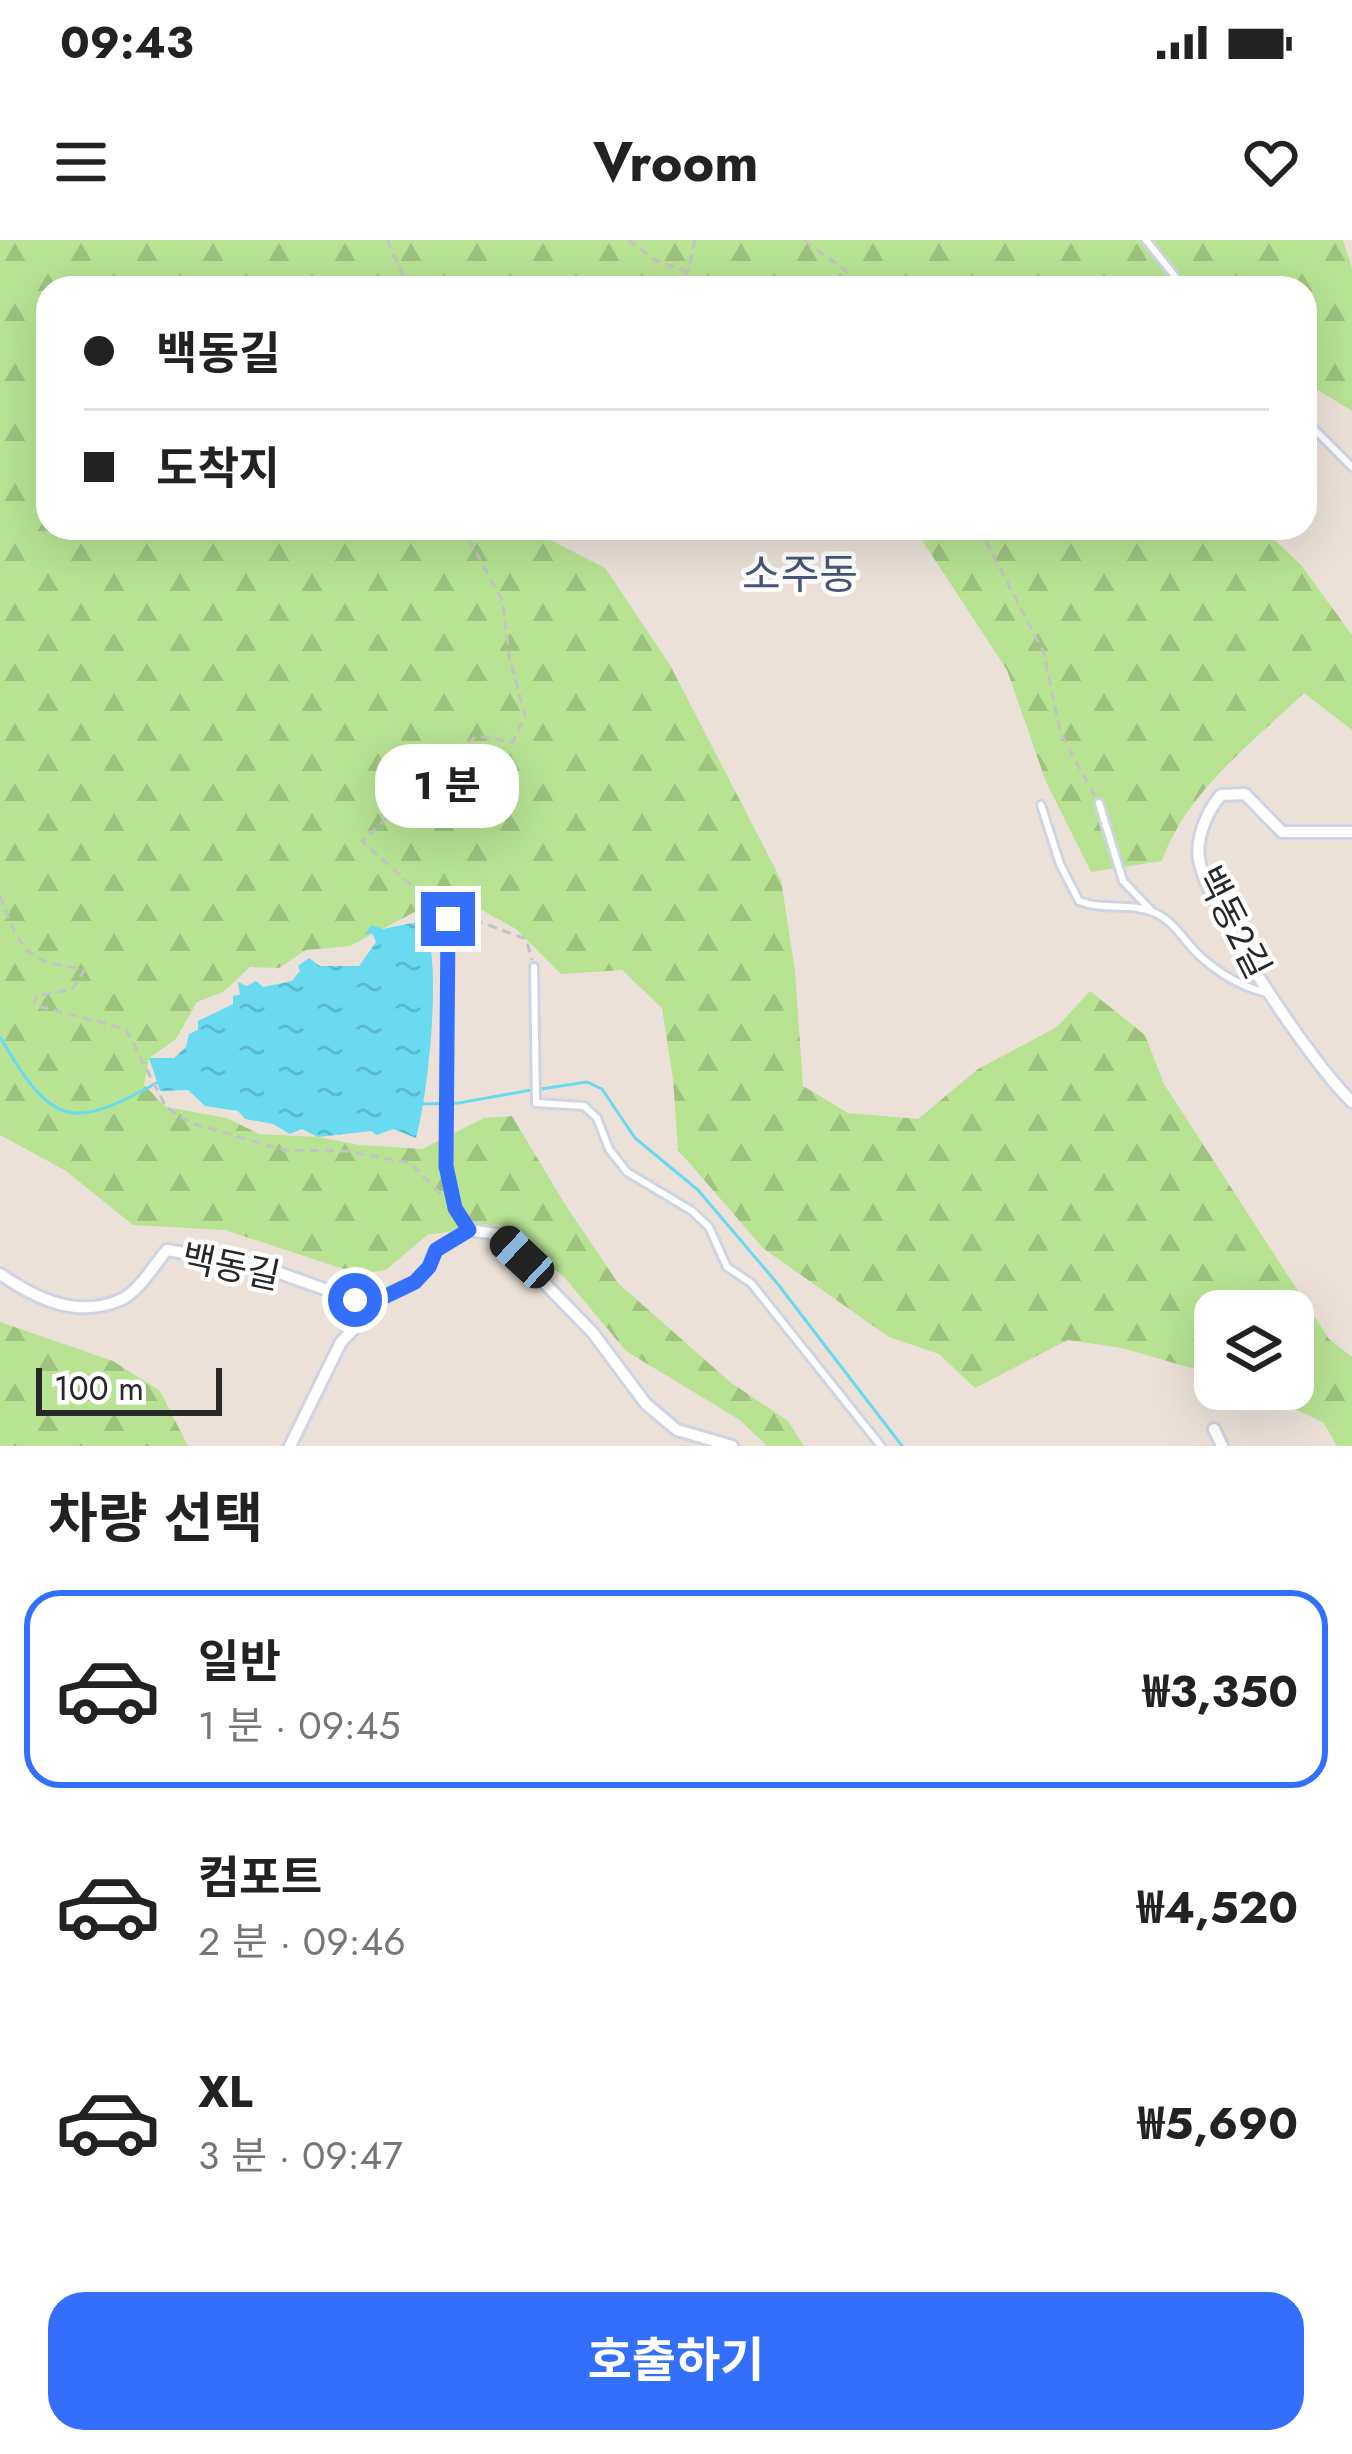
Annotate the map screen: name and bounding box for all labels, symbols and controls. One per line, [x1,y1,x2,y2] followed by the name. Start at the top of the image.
[60,10,194,75] text: 09:43
[593,123,759,201] text: Vroom
[48,129,114,195] icon: menu
[1238,129,1304,195] icon: heart
[156,321,280,386] text: 백동길
[156,436,280,501] text: 도착지
[742,544,858,605] district label: 소주동
[376,745,520,829] callout: 1 분
[413,757,481,814] text: 1 분
[1184,857,1284,987] street label: 백동2길
[421,892,475,946] route end
[483,1219,561,1295] car
[177,1230,285,1302] street label: 백동길
[328,1273,382,1327] route start
[1194,1290,1314,1410] map controls
[1194,1290,1314,1410] button: layers
[36,1362,222,1415] scale bar
[54,1365,144,1412] text: 100 m
[48,1479,263,1557] text: 차량 선택
[198,1629,281,1694] text: 일반
[54,1635,162,1743] icon: car
[1143,1659,1298,1724] text: ₩3,350
[198,1697,401,1754] text: 1 분 · 09:45
[198,1845,322,1910] text: 컴포트
[54,1851,162,1959] icon: car
[1137,1875,1298,1940] text: ₩4,520
[198,1913,406,1970] text: 2 분 · 09:46
[198,2059,253,2124] text: XL
[54,2067,162,2175] icon: car
[1138,2091,1298,2156] text: ₩5,690
[198,2127,403,2184] text: 3 분 · 09:47
[48,2292,1304,2430] button: 호출하기

